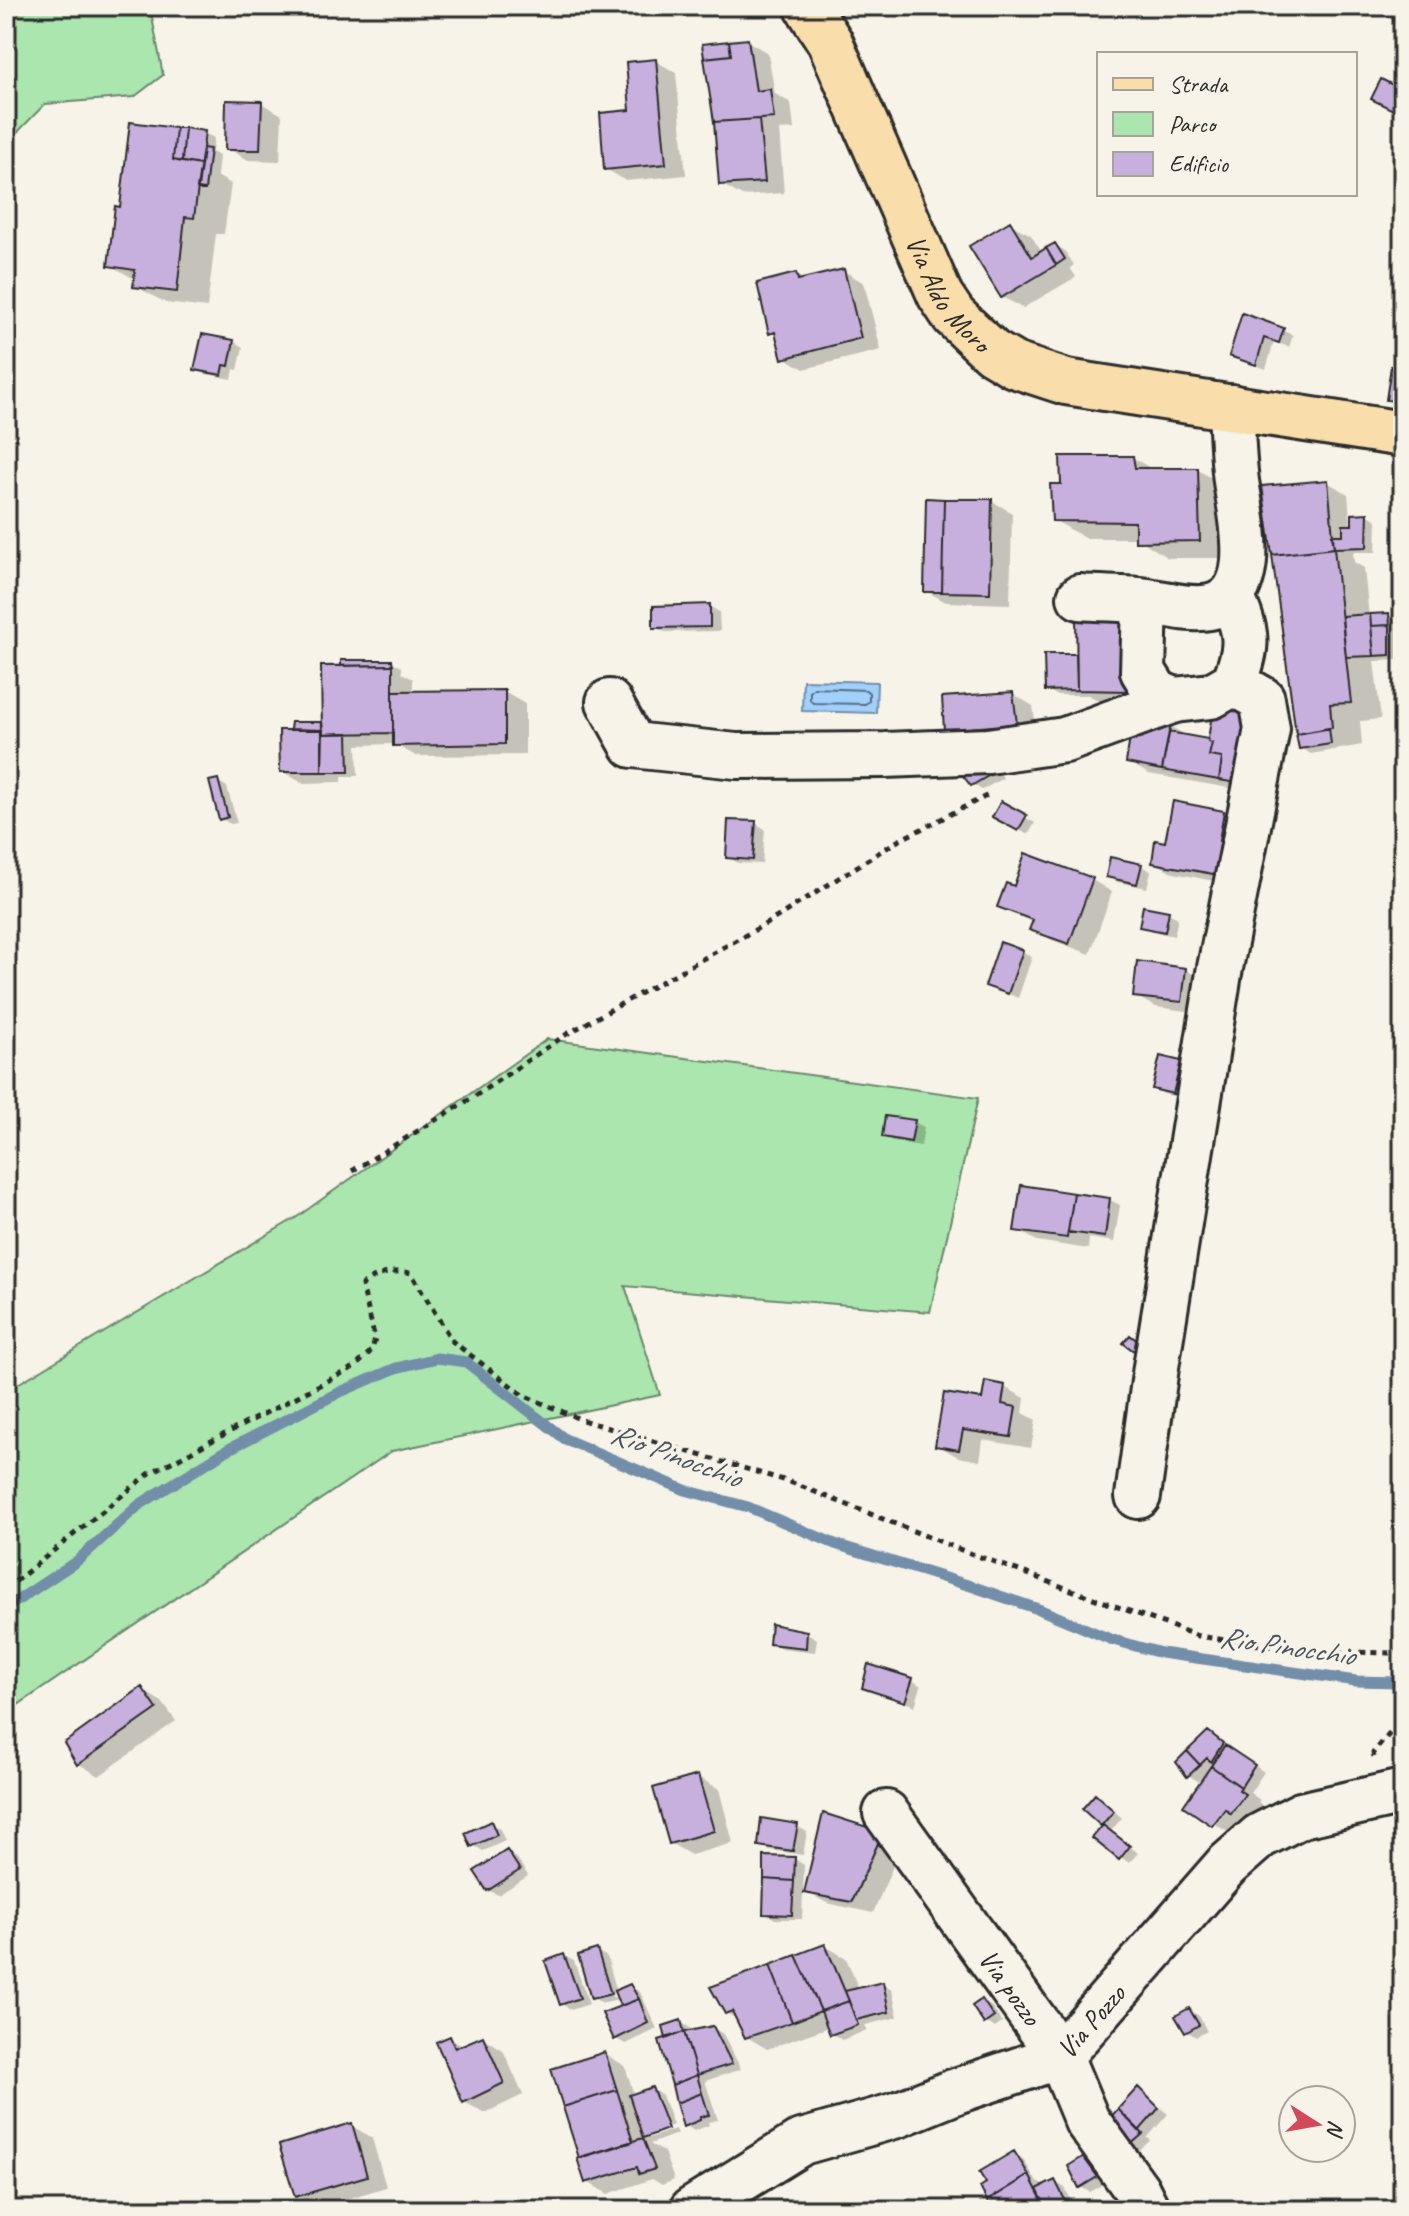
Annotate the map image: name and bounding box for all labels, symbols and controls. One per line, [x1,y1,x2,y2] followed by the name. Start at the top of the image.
[1097,52,1357,196] legend
[1169,69,1229,99] text: Strada
[1169,109,1218,139] text: Parco
[1169,149,1230,179] text: Edificio
[898,230,1001,362] street label: Via Aldo Moro
[606,1414,749,1497] water label: Rio Pinocchio
[1217,1618,1360,1675] water label: Rio Pinocchio
[971,1943,1050,2034] street label: Via pozzo
[1049,1975,1134,2066] street label: Via Pozzo
[1277,2084,1357,2164] north arrow
[1320,2118,1351,2140] text: N

